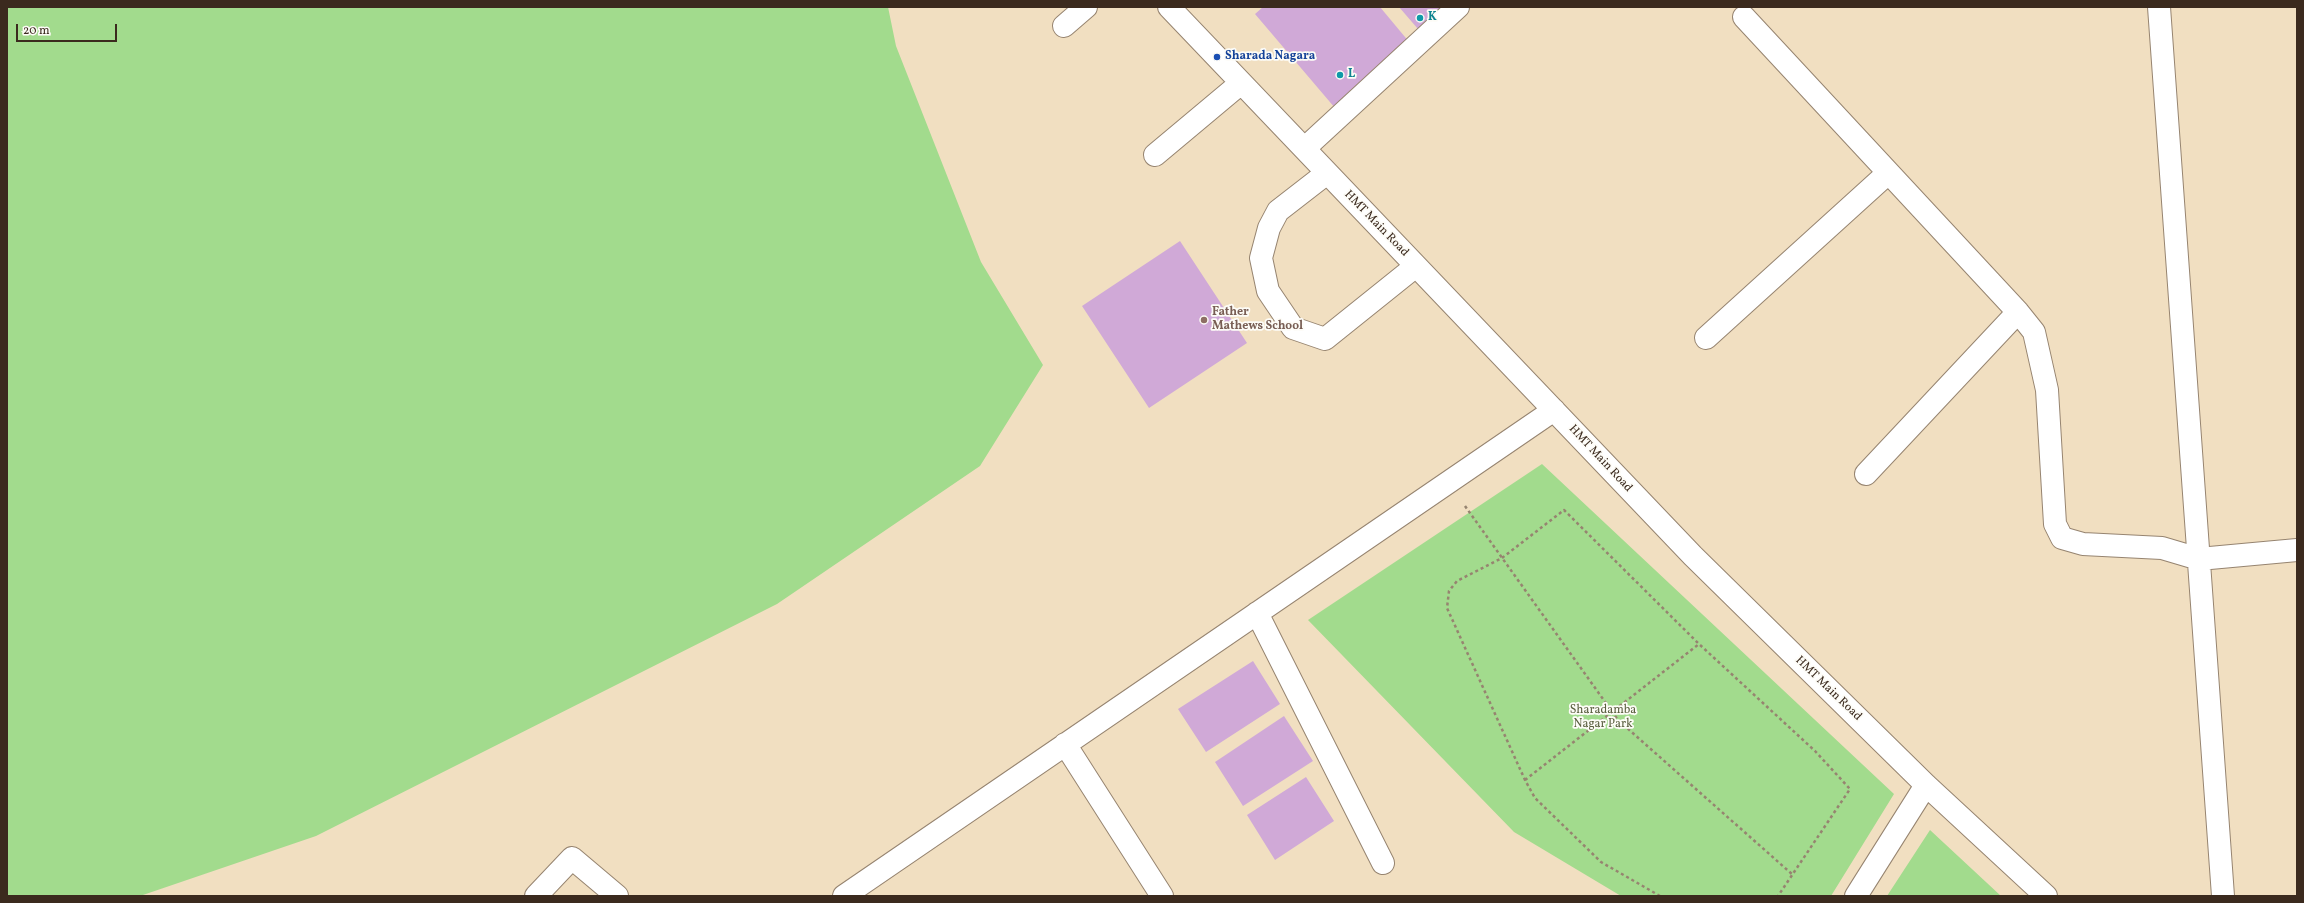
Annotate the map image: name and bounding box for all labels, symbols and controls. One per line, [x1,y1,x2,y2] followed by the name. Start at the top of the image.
[1428,11,1437,25] place label: K
[1415,13,1425,23] marker: K
[18,16,119,42] scale bar
[23,23,50,39] text: 20 m
[1225,50,1315,64] place label: Sharada Nagara
[1212,52,1222,62] marker: Sharada Nagara
[1348,68,1355,82] place label: L
[1335,70,1345,80] marker: L
[1341,188,1411,260] street label: HMT Main Road
[1212,306,1303,334] place label: Father Mathews School
[1199,315,1209,325] marker: Father Mathews School
[1565,422,1635,496] street label: HMT Main Road
[1792,654,1864,724] street label: HMT Main Road
[1570,704,1636,732] park label: Sharadamba Nagar Park

